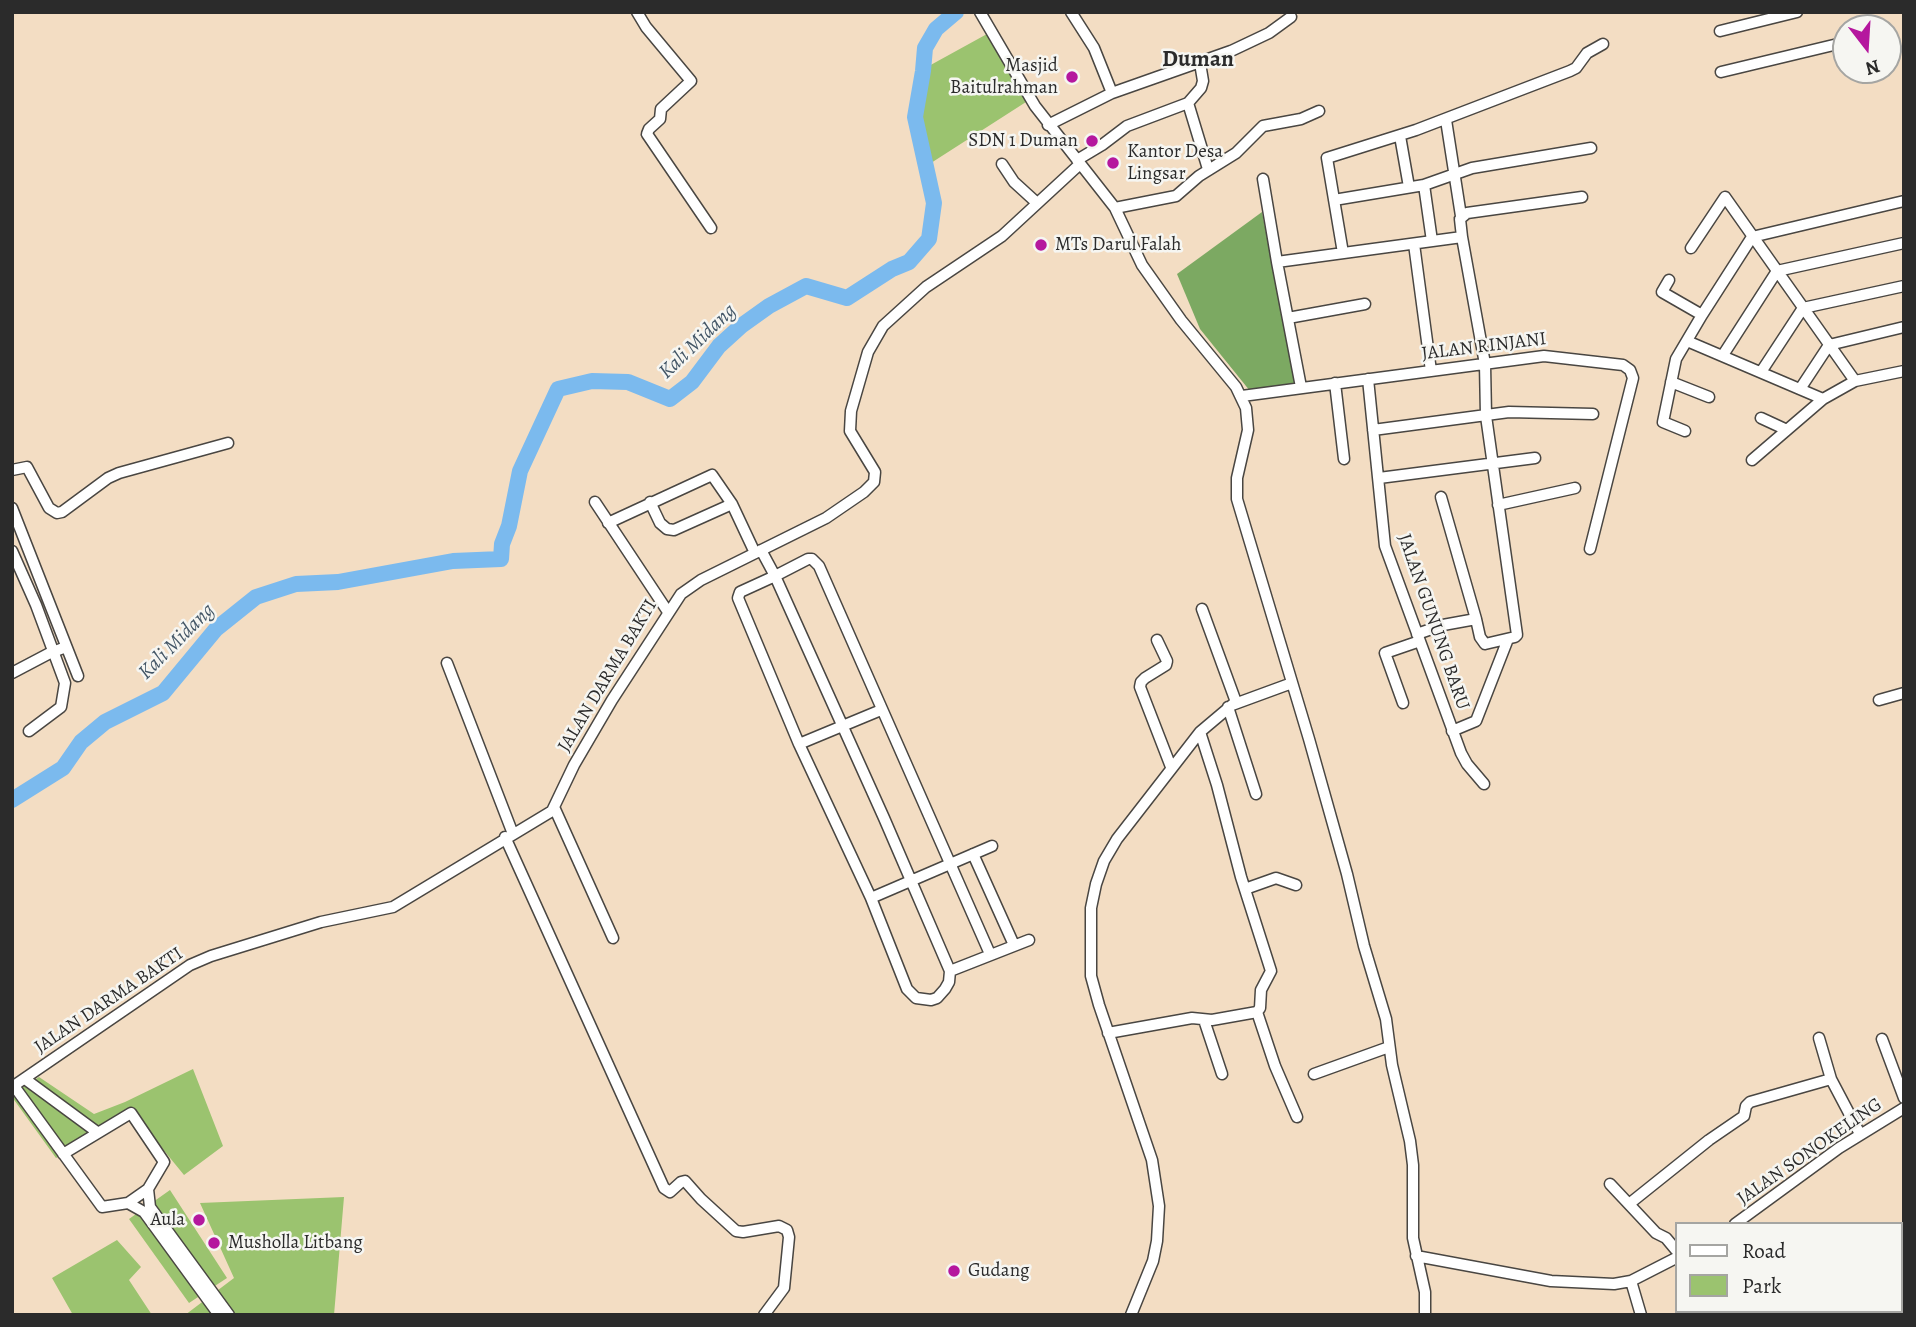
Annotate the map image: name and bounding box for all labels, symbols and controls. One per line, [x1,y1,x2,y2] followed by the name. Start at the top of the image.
[1832,14,1902,84] north arrow
[1162,46,1234,74] district label: Duman
[1862,53,1883,82] text: N
[950,55,1058,99] place label: Masjid Baitulrahman
[1064,69,1080,85] marker: Masjid Baitulrahman
[968,130,1078,152] place label: SDN 1 Duman
[1084,133,1100,149] marker: SDN 1 Duman
[1127,141,1223,185] place label: Kantor Desa Lingsar
[1105,155,1121,171] marker: Kantor Desa Lingsar
[1055,234,1181,256] place label: MTs Darul Falah
[1033,237,1049,253] marker: MTs Darul Falah
[654,299,742,385] water label: Kali Midang
[1420,328,1548,366] street label: JALAN RINJANI
[1392,531,1474,713] street label: JALAN GUNUNG BARU
[553,595,663,757] street label: JALAN DARMA BAKTI
[134,599,220,685] water label: Kali Midang
[30,943,188,1059] street label: JALAN DARMA BAKTI
[1733,1094,1887,1210] street label: JALAN SONOKELING
[151,1209,185,1231] place label: Aula
[191,1212,207,1228] marker: Aula
[1674,1222,1902,1313] legend
[228,1232,363,1254] place label: Musholla Litbang
[206,1235,222,1251] marker: Musholla Litbang
[1742,1237,1786,1265] text: Road
[968,1260,1030,1282] place label: Gudang
[946,1263,962,1279] marker: Gudang
[1742,1272,1781,1300] text: Park

